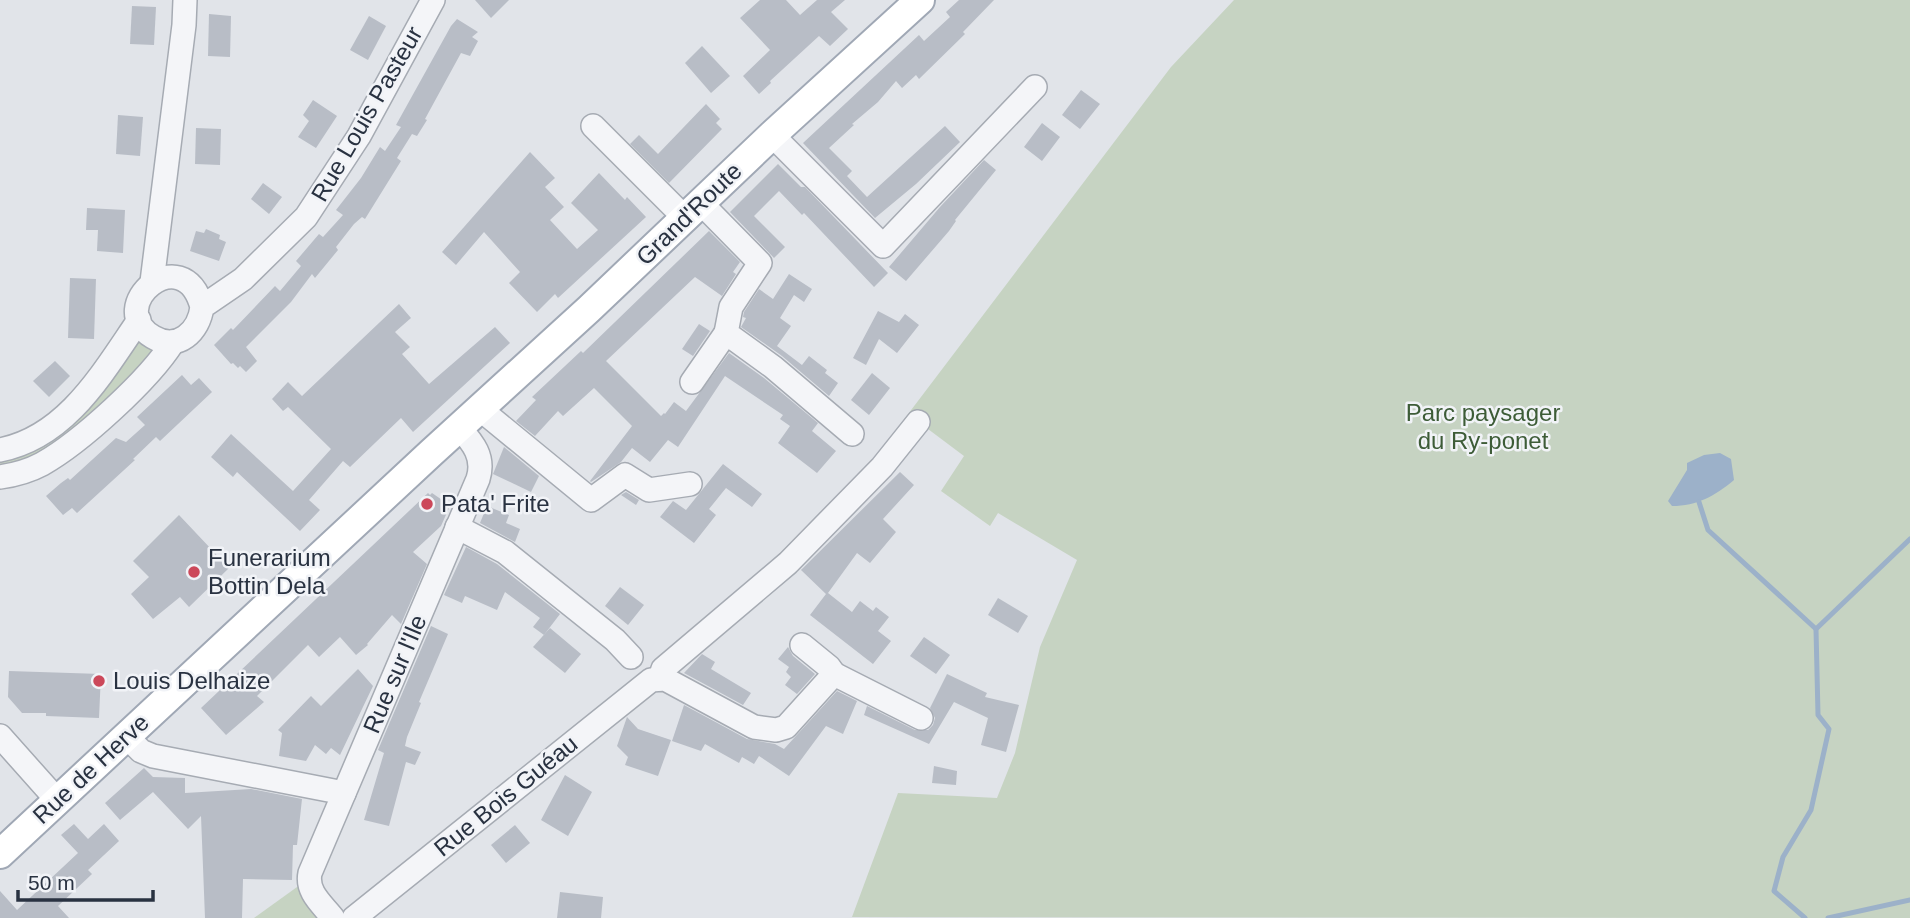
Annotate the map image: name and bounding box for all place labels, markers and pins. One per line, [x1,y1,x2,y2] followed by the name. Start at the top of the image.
[441,490,550,517] place label: Pata' Frite
[419,496,435,512] marker: Pata' Frite
[208,544,331,599] place label: Funerarium Bottin Dela
[186,564,202,580] marker: Funerarium Bottin Dela
[113,667,270,694] place label: Louis Delhaize
[91,673,107,689] marker: Louis Delhaize

